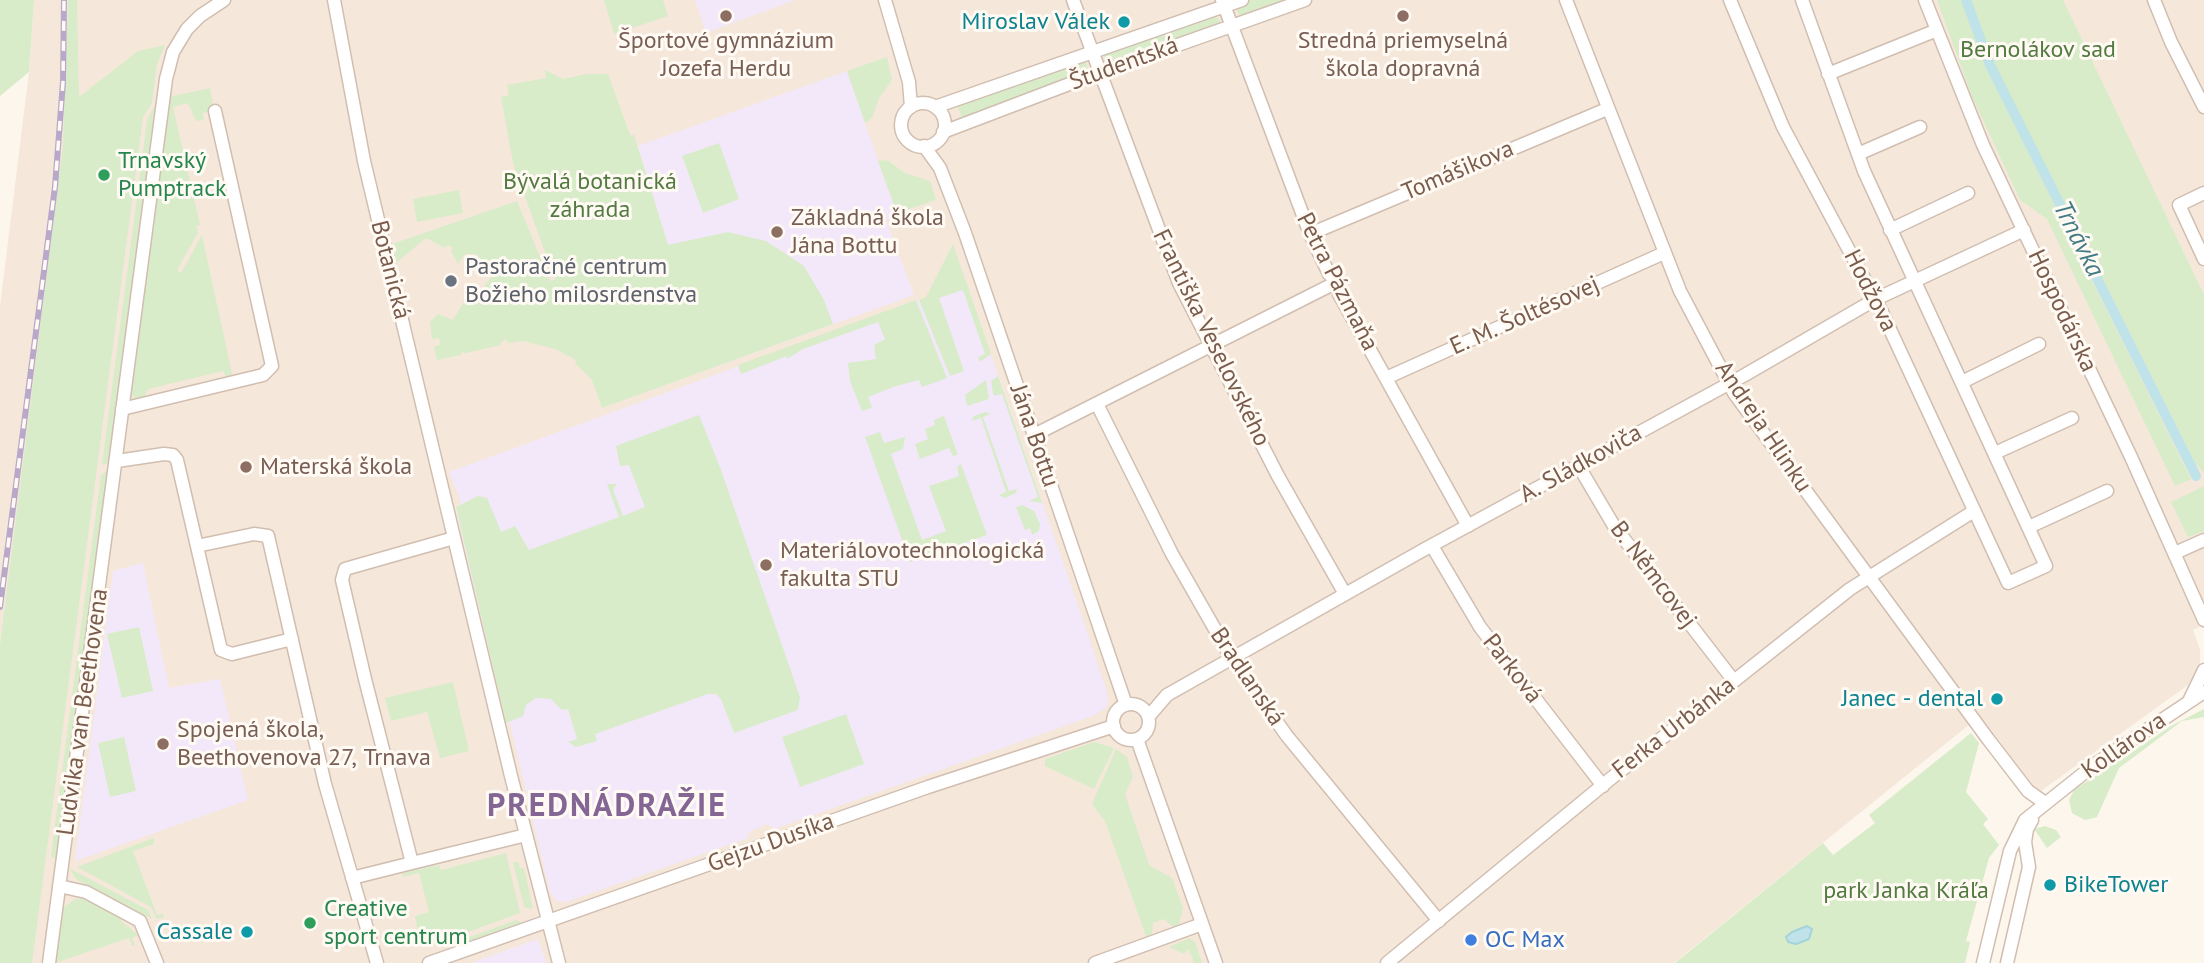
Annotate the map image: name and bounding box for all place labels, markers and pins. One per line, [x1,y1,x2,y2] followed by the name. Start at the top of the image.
[718,8,734,24] marker: Športové gymnázium Jozefa Herdu
[961,8,1110,36] place label: Miroslav Válek
[1395,8,1411,24] marker: Stredná priemyselná škola dopravná
[1116,14,1132,30] marker: Miroslav Válek
[618,27,834,83] place label: Športové gymnázium Jozefa Herdu
[1298,27,1508,83] place label: Stredná priemyselná škola dopravná
[118,147,227,203] place label: Trnavský Pumptrack
[96,167,112,183] marker: Trnavský Pumptrack
[791,204,944,260] place label: Základná škola Jána Bottu
[769,224,785,240] marker: Základná škola Jána Bottu
[465,253,697,309] place label: Pastoračné centrum Božieho milosrdenstva
[443,273,459,289] marker: Pastoračné centrum Božieho milosrdenstva
[260,453,412,481] place label: Materská škola
[238,459,254,475] marker: Materská škola
[780,537,1044,593] place label: Materiálovotechnologická fakulta STU
[758,557,774,573] marker: Materiálovotechnologická fakulta STU
[1841,685,1983,713] place label: Janec - dental
[1989,691,2005,707] marker: Janec - dental
[177,716,431,772] place label: Spojená škola, Beethovenova 27, Trnava
[155,736,171,752] marker: Spojená škola, Beethovenova 27, Trnava
[2064,871,2168,899] place label: BikeTower
[2042,877,2058,893] marker: BikeTower
[324,895,468,951] place label: Creative sport centrum
[302,915,318,931] marker: Creative sport centrum
[156,918,233,946] place label: Cassale
[239,924,255,940] marker: Cassale
[1485,926,1565,954] place label: OC Max
[1463,932,1479,948] marker: OC Max

